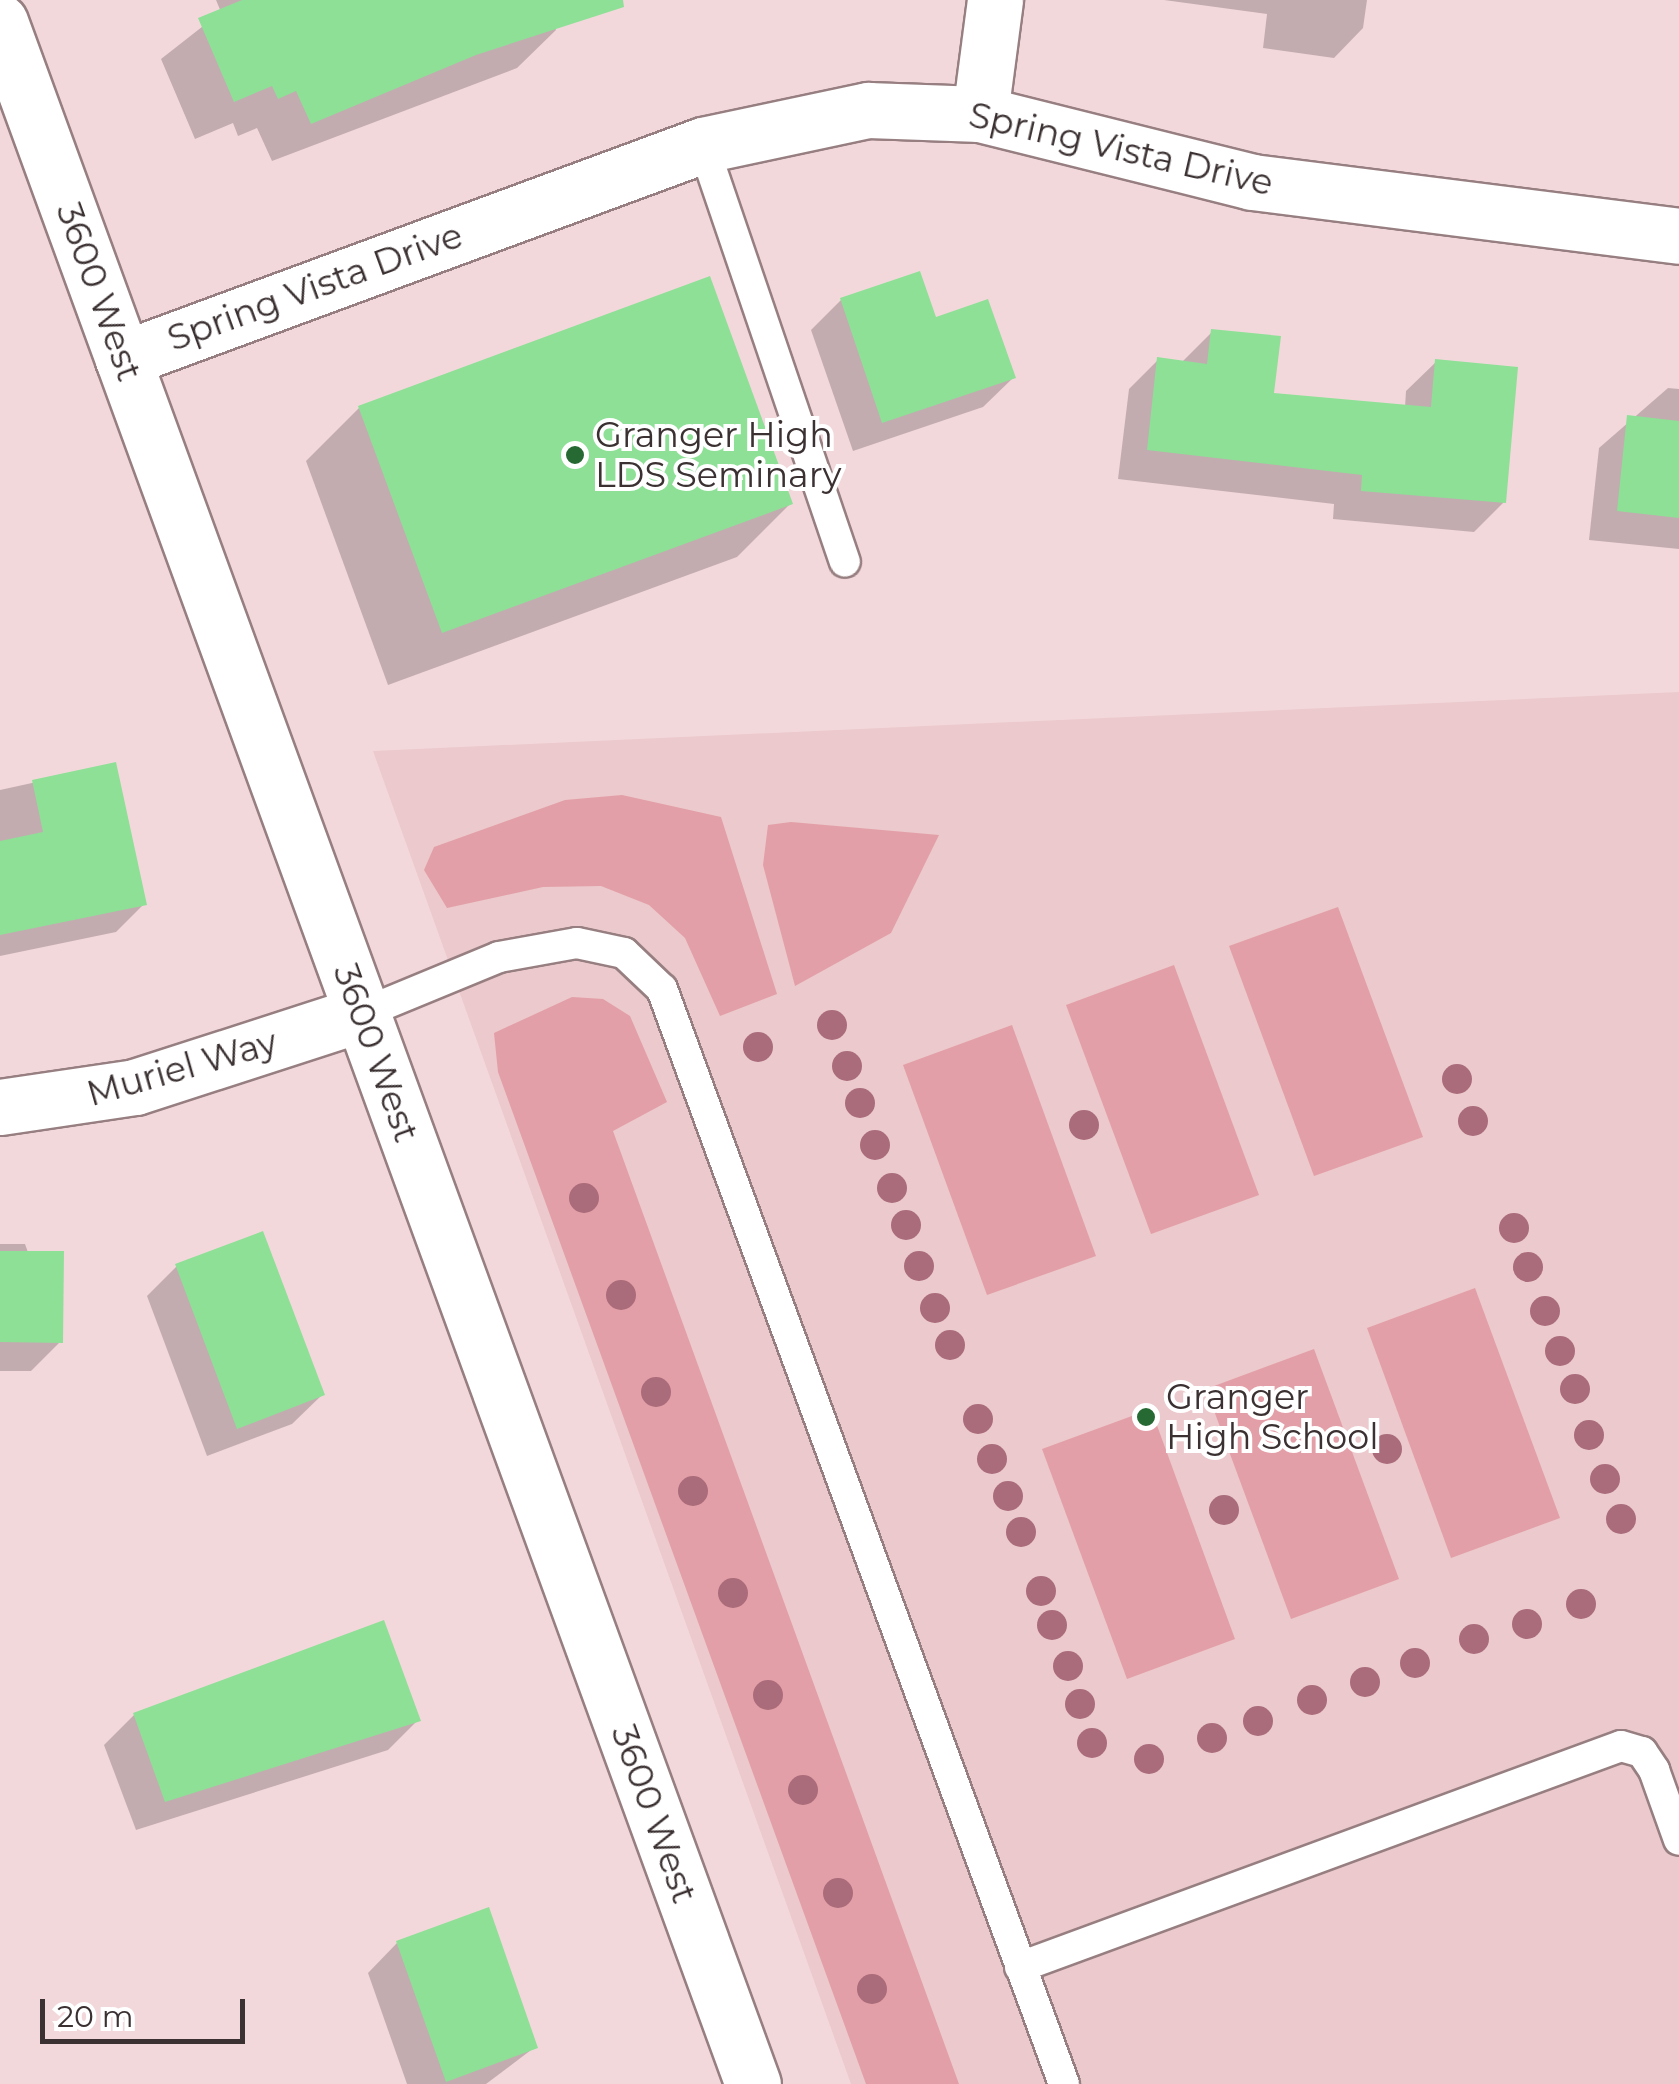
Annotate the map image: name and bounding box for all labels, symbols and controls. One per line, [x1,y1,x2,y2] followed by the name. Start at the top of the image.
[965,94,1277,204] street label: Spring Vista Drive
[47,197,151,387] street label: 3600 West
[162,214,468,360] street label: Spring Vista Drive
[595,414,842,496] place label: Granger High LDS Seminary
[564,444,586,466] marker: Granger High LDS Seminary
[324,958,428,1148] street label: 3600 West
[82,1021,282,1115] street label: Muriel Way
[1166,1376,1379,1458] place label: Granger High School
[1135,1406,1157,1428] marker: Granger High School
[602,1719,706,1909] street label: 3600 West
[45,1979,250,2041] scale bar
[57,1998,134,2035] text: 20 m

